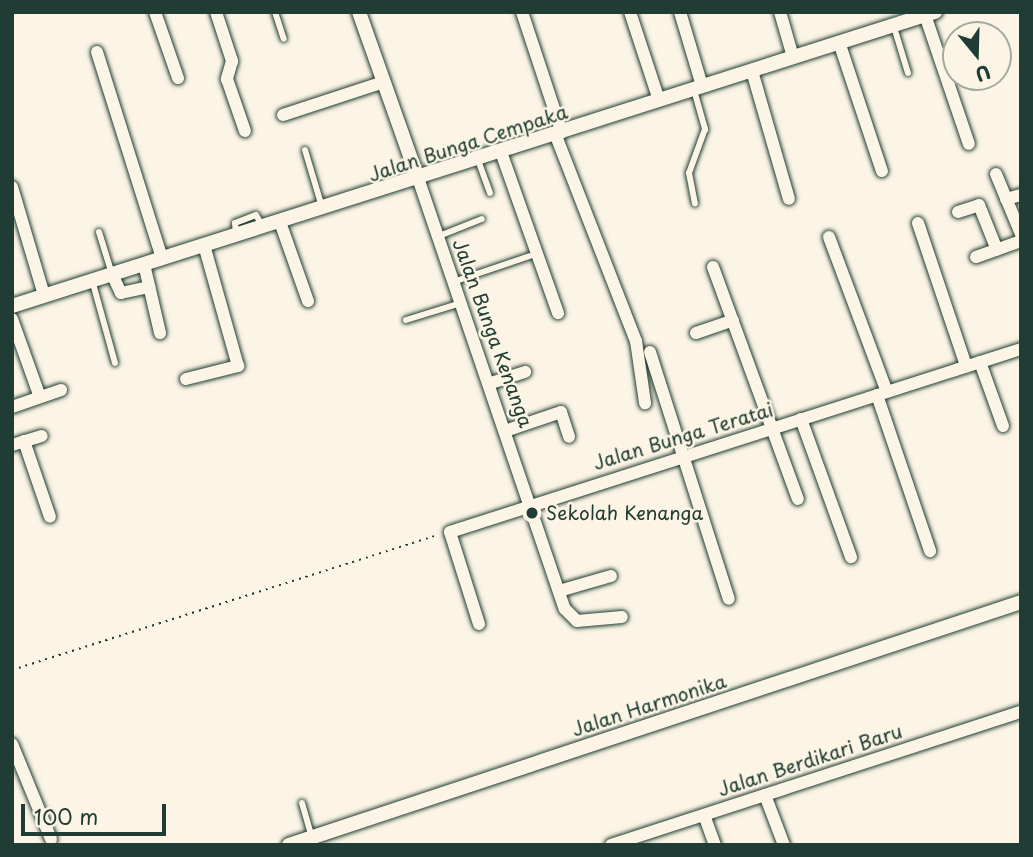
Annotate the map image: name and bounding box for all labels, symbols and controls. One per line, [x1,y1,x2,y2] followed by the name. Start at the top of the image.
[942,21,1012,91] north arrow
[972,58,995,90] text: U
[365,100,571,186] street label: Jalan Bunga Cempaka
[448,235,538,431] street label: Jalan Bunga Kenanga
[590,398,776,474] street label: Jalan Bunga Teratai
[546,502,703,524] place label: Sekolah Kenanga
[524,505,540,521] marker: Sekolah Kenanga
[568,669,730,741] street label: Jalan Harmonika
[715,720,905,800] street label: Jalan Berdikari Baru
[24,790,170,834] scale bar
[34,800,98,832] text: 100 m

